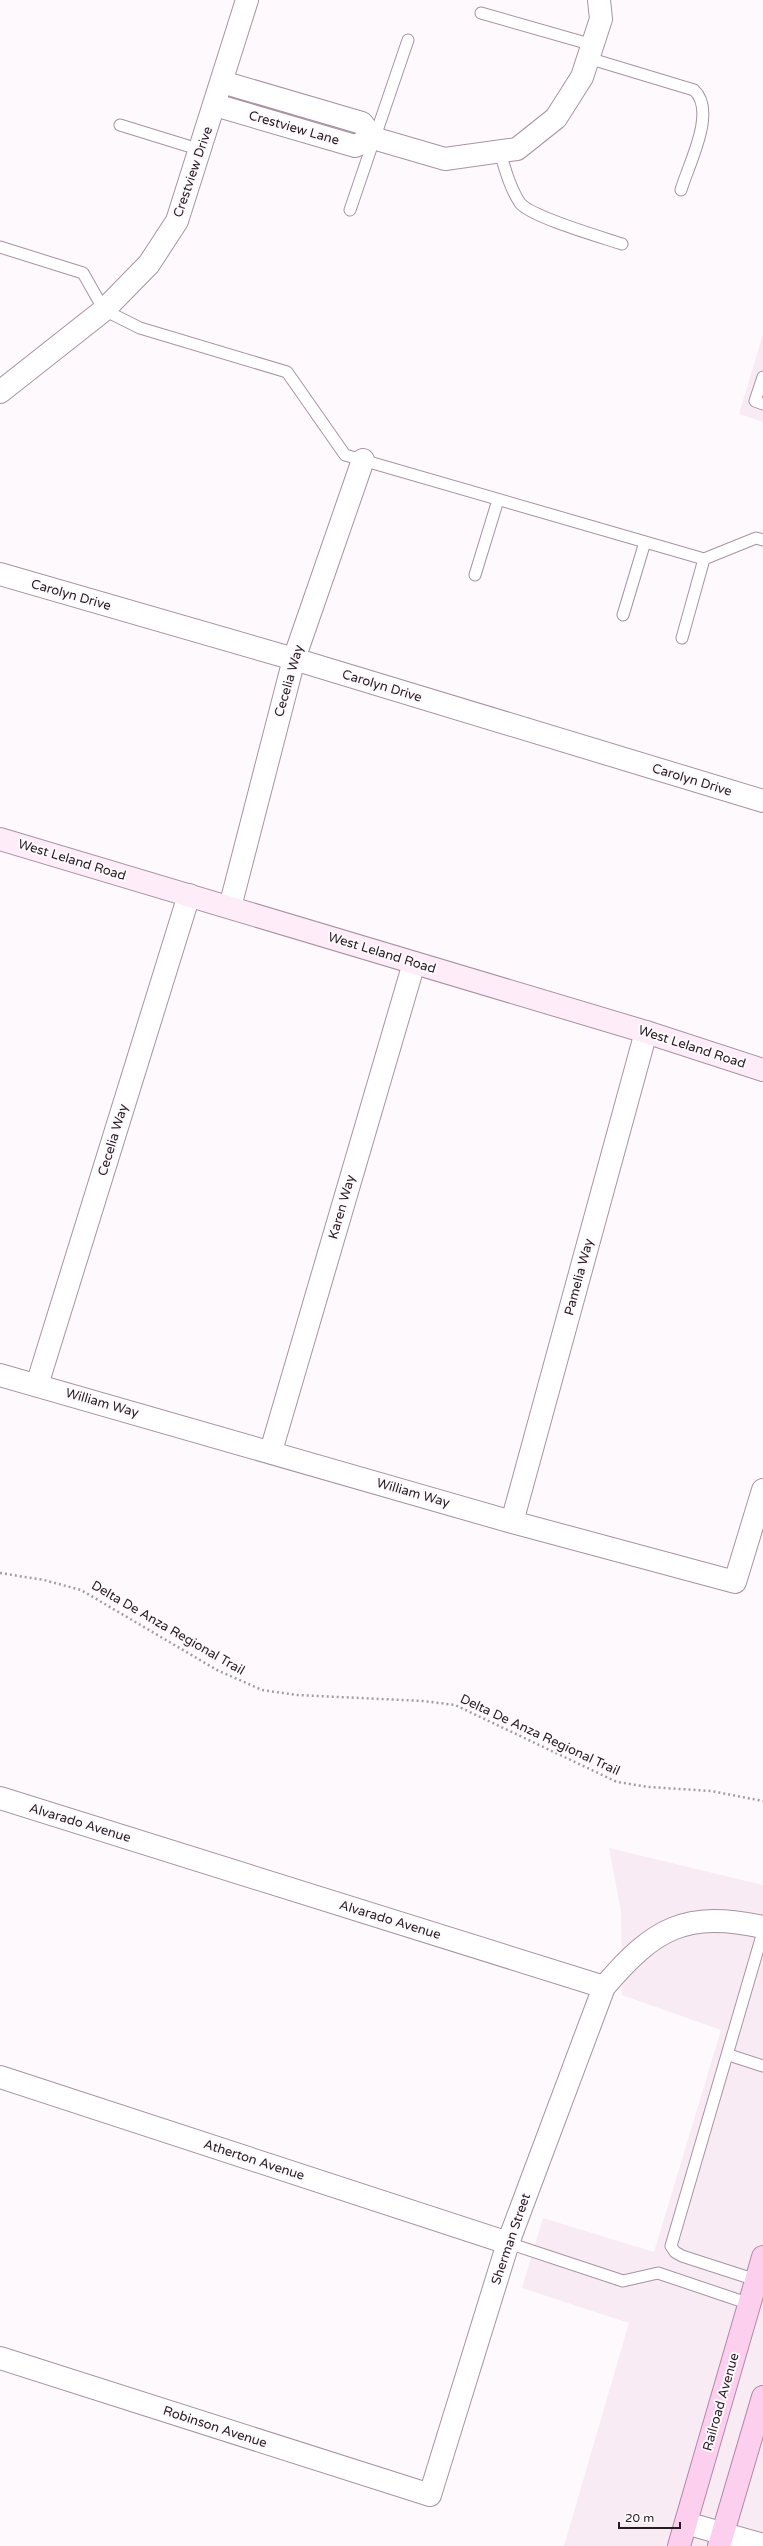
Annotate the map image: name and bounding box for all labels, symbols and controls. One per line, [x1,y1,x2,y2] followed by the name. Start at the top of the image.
[247,107,341,149] street label: Crestview Lane
[170,124,216,220] street label: Crestview Drive
[29,576,113,614] street label: Carolyn Drive
[271,643,307,719] street label: Cecelia Way
[340,666,424,706] street label: Carolyn Drive
[650,760,734,800] street label: Carolyn Drive
[16,836,128,884] street label: West Leland Road
[326,929,438,977] street label: West Leland Road
[636,1022,748,1072] street label: West Leland Road
[94,1102,132,1178] street label: Cecelia Way
[325,1173,359,1241] street label: Karen Way
[561,1237,597,1317] street label: Pamelia Way
[64,1385,140,1421] street label: William Way
[375,1475,451,1511] street label: William Way
[88,1577,248,1679] street label: Delta De Anza Regional Trail
[458,1691,622,1779] street label: Delta De Anza Regional Trail
[27,1800,133,1846] street label: Alvarado Avenue
[337,1897,443,1943] street label: Alvarado Avenue
[201,2136,307,2184] street label: Atherton Avenue
[488,2191,534,2287] street label: Sherman Street
[699,2351,743,2453] street label: Railroad Avenue
[161,2403,269,2451] street label: Robinson Avenue
[619,2504,680,2530] scale bar
[625,2511,654,2525] text: 20 m

